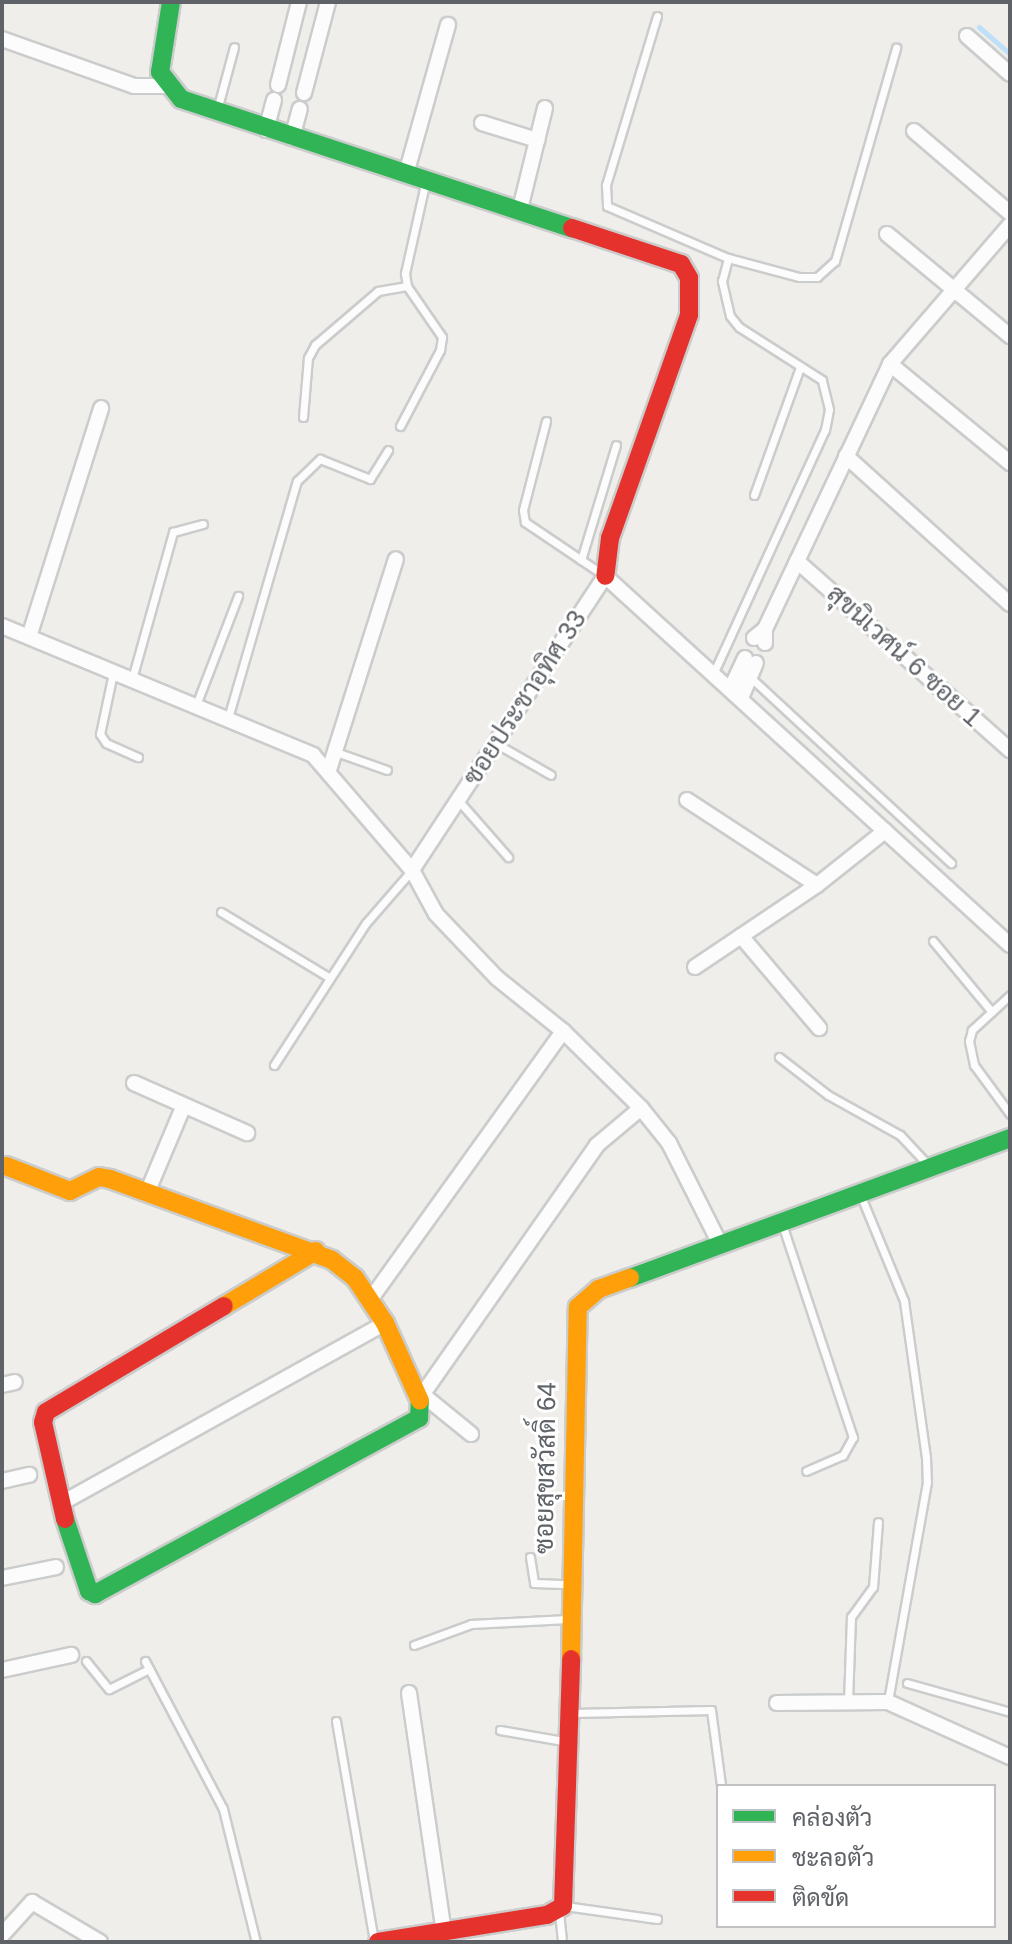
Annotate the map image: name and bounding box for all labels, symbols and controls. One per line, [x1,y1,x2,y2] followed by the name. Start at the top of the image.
[820,578,988,734] street label: สุขนิเวศน์ 6 ซอย 1
[457,605,593,791] street label: ซอยประชาอุทิศ 33
[529,1382,563,1554] street label: ซอยสุขสวัสดิ์ 64
[716,1784,996,1928] legend
[792,1804,872,1831] text: คล่องตัว
[792,1844,874,1871] text: ชะลอตัว
[792,1884,849,1911] text: ติดขัด

